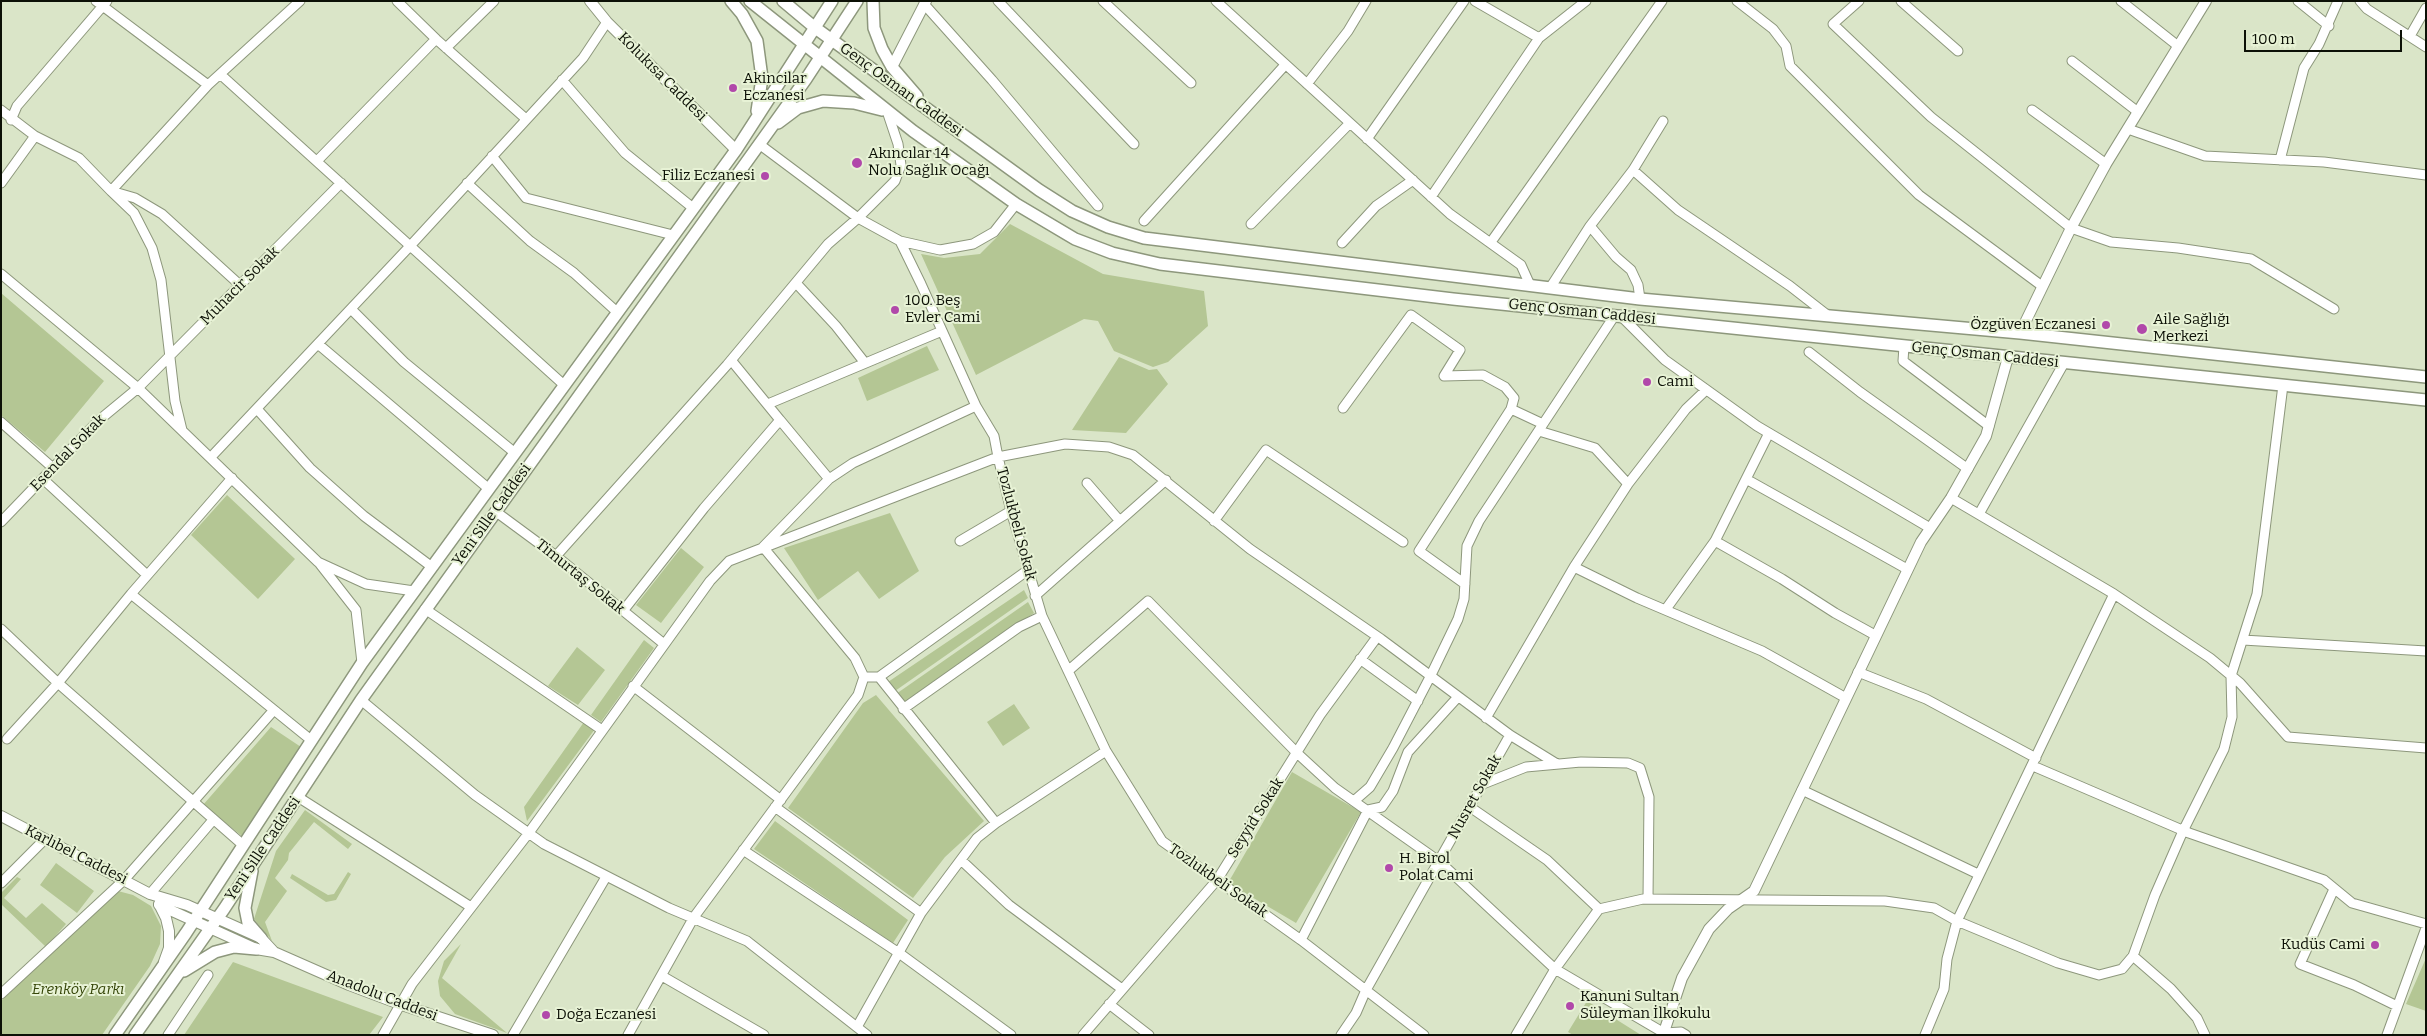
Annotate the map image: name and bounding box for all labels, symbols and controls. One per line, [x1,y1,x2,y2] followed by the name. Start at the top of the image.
[2247,20,2404,52] scale bar
[614,29,710,125] street label: Kolukısa Caddesi
[2252,30,2295,48] text: 100 m
[836,39,966,141] street label: Genç Osman Caddesi
[743,70,807,105] place label: Akincilar Eczanesi
[727,82,739,94] marker: Akincilar Eczanesi
[868,145,990,180] place label: Akıncılar 14 Nolu Sağlık Ocağı
[850,156,864,170] marker: Akıncılar 14 Nolu Sağlık Ocağı
[662,167,755,185] place label: Filiz Eczanesi
[759,170,771,182] marker: Filiz Eczanesi
[197,243,283,329] street label: Muhacir Sokak
[905,292,980,327] place label: 100. Beş Evler Cami
[1508,295,1656,329] street label: Genç Osman Caddesi
[889,304,901,316] marker: 100. Beş Evler Cami
[2153,311,2230,346] place label: Aile Sağlığı Merkezi
[1970,316,2096,334] place label: Özgüven Eczanesi
[2100,319,2112,331] marker: Özgüven Eczanesi
[2135,322,2149,336] marker: Aile Sağlığı Merkezi
[1911,338,2059,372] street label: Genç Osman Caddesi
[1657,373,1693,391] place label: Cami
[1641,376,1653,388] marker: Cami
[27,411,109,495] street label: Esendal Sokak
[449,460,535,570] street label: Yeni Sille Caddesi
[992,465,1040,583] street label: Tozlukbeli Sokak
[532,536,628,618] street label: Timurtaş Sokak
[1444,752,1506,842] street label: Nusret Sokak
[1224,775,1288,861] street label: Seyyid Sokak
[222,794,304,904] street label: Yeni Sille Caddesi
[22,821,130,889] street label: Karlıbel Caddesi
[1165,840,1271,922] street label: Tozlukbeli Sokak
[1399,850,1473,885] place label: H. Birol Polat Cami
[1383,862,1395,874] marker: H. Birol Polat Cami
[2281,936,2365,954] place label: Kudüs Cami
[2369,939,2381,951] marker: Kudüs Cami
[324,967,440,1025] street label: Anadolu Caddesi
[32,981,124,999] park label: Erenköy Parkı
[1580,988,1711,1023] place label: Kanuni Sultan Süleyman İlkokulu
[1564,1000,1576,1012] marker: Kanuni Sultan Süleyman İlkokulu
[556,1006,656,1024] place label: Doğa Eczanesi
[540,1009,552,1021] marker: Doğa Eczanesi

